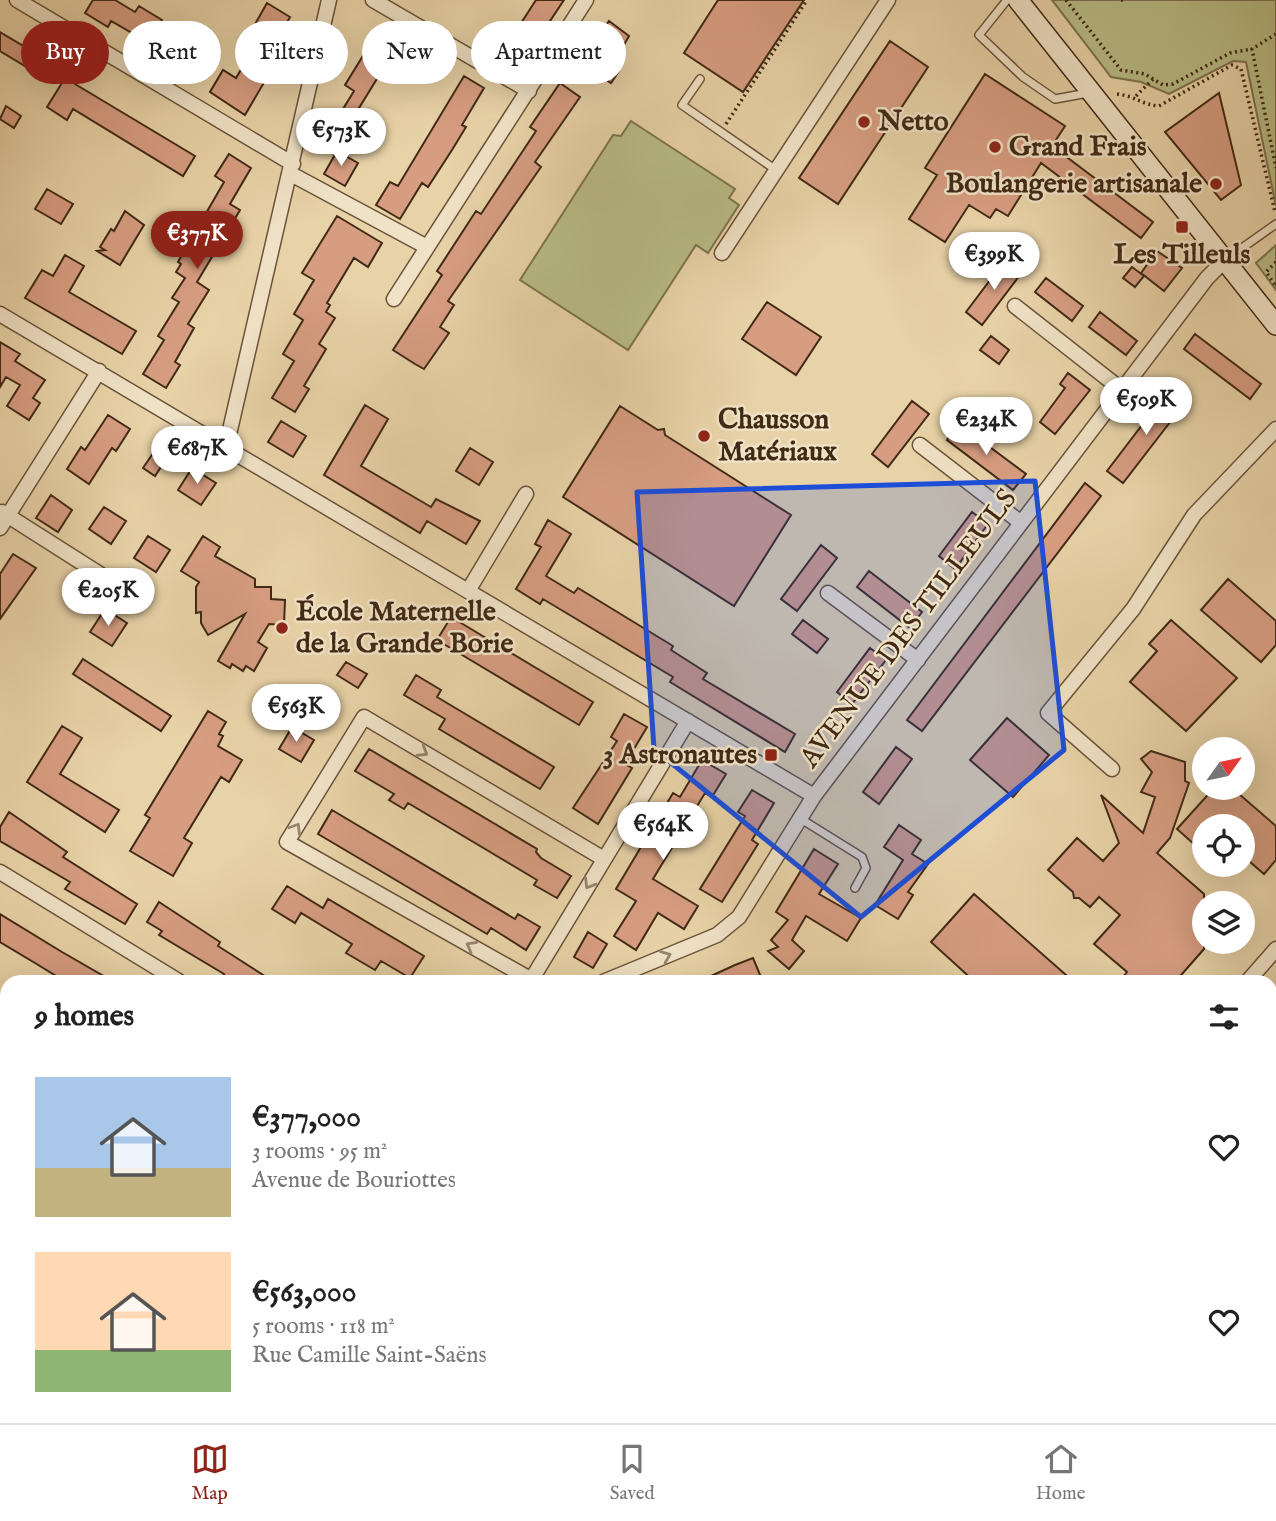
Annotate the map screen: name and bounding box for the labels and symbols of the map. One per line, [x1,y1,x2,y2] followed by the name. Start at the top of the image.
[877,105,949,140] place label: Netto
[292,108,390,168] pin: €573K
[856,114,872,130] marker: Netto
[1009,130,1147,165] place label: Grand Frais
[987,139,1003,155] marker: Grand Frais
[946,167,1202,202] place label: Boulangerie artisanale
[1208,176,1224,192] marker: Boulangerie artisanale
[148,212,246,271] pin: €377K
[1174,219,1190,235] marker: Les Tilleuls
[945,232,1043,292] pin: €399K
[1114,238,1251,273] place label: Les Tilleuls
[1097,378,1195,437] pin: €509K
[937,398,1035,457] pin: €234K
[718,403,837,470] place label: Chausson Matériaux
[148,426,246,486] pin: €687K
[696,428,712,444] marker: Chausson Matériaux
[792,483,1025,776] street label: AVENUE DES TILLEULS
[59,568,157,628] pin: €205K
[296,594,513,662] place label: École Maternelle de la Grande Borie
[274,620,290,636] marker: École Maternelle de la Grande Borie
[247,684,345,744] pin: €563K
[1192,737,1255,800] north arrow
[603,738,757,773] place label: 3 Astronautes
[416,743,429,756] one-way arrow
[763,747,779,763] marker: 3 Astronautes
[614,802,712,862] pin: €564K
[287,823,300,836] one-way arrow
[584,876,597,889] one-way arrow
[466,941,478,954] one-way arrow
[659,950,671,964] one-way arrow

